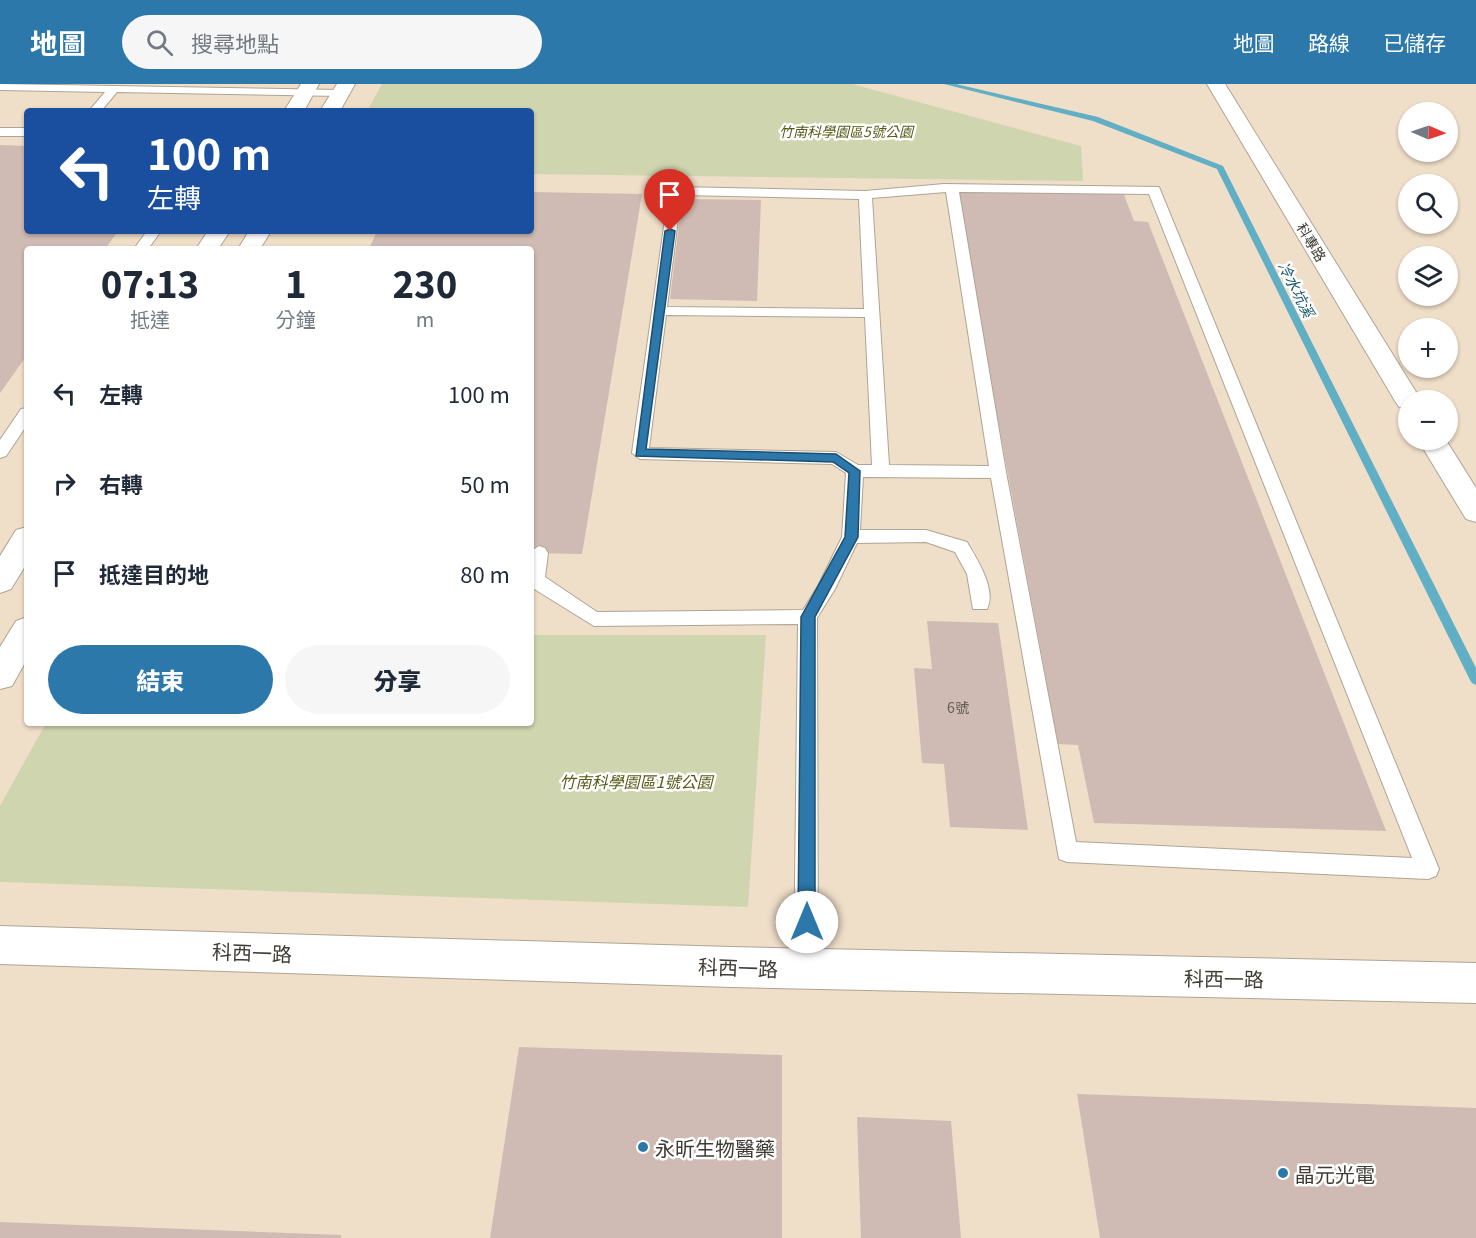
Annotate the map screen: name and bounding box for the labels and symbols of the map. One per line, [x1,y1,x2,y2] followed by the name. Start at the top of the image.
[1398,102,1458,162] north arrow
[779,121,915,141] park label: 竹南科學園區5號公園
[644,169,695,231] pin
[1293,219,1331,265] street label: 科專路
[1274,257,1321,322] water label: 冷水坑溪
[947,697,969,717] house number: 6號
[560,769,714,793] park label: 竹南科學園區1號公園
[775,890,839,954] position arrow
[212,936,292,968] street label: 科西一路
[698,951,778,983] street label: 科西一路
[1184,963,1264,993] street label: 科西一路
[655,1133,775,1162] place label: 永昕生物醫藥
[636,1140,650,1154] marker: 永昕生物醫藥
[1295,1159,1375,1188] place label: 晶元光電
[1276,1166,1290,1180] marker: 晶元光電

